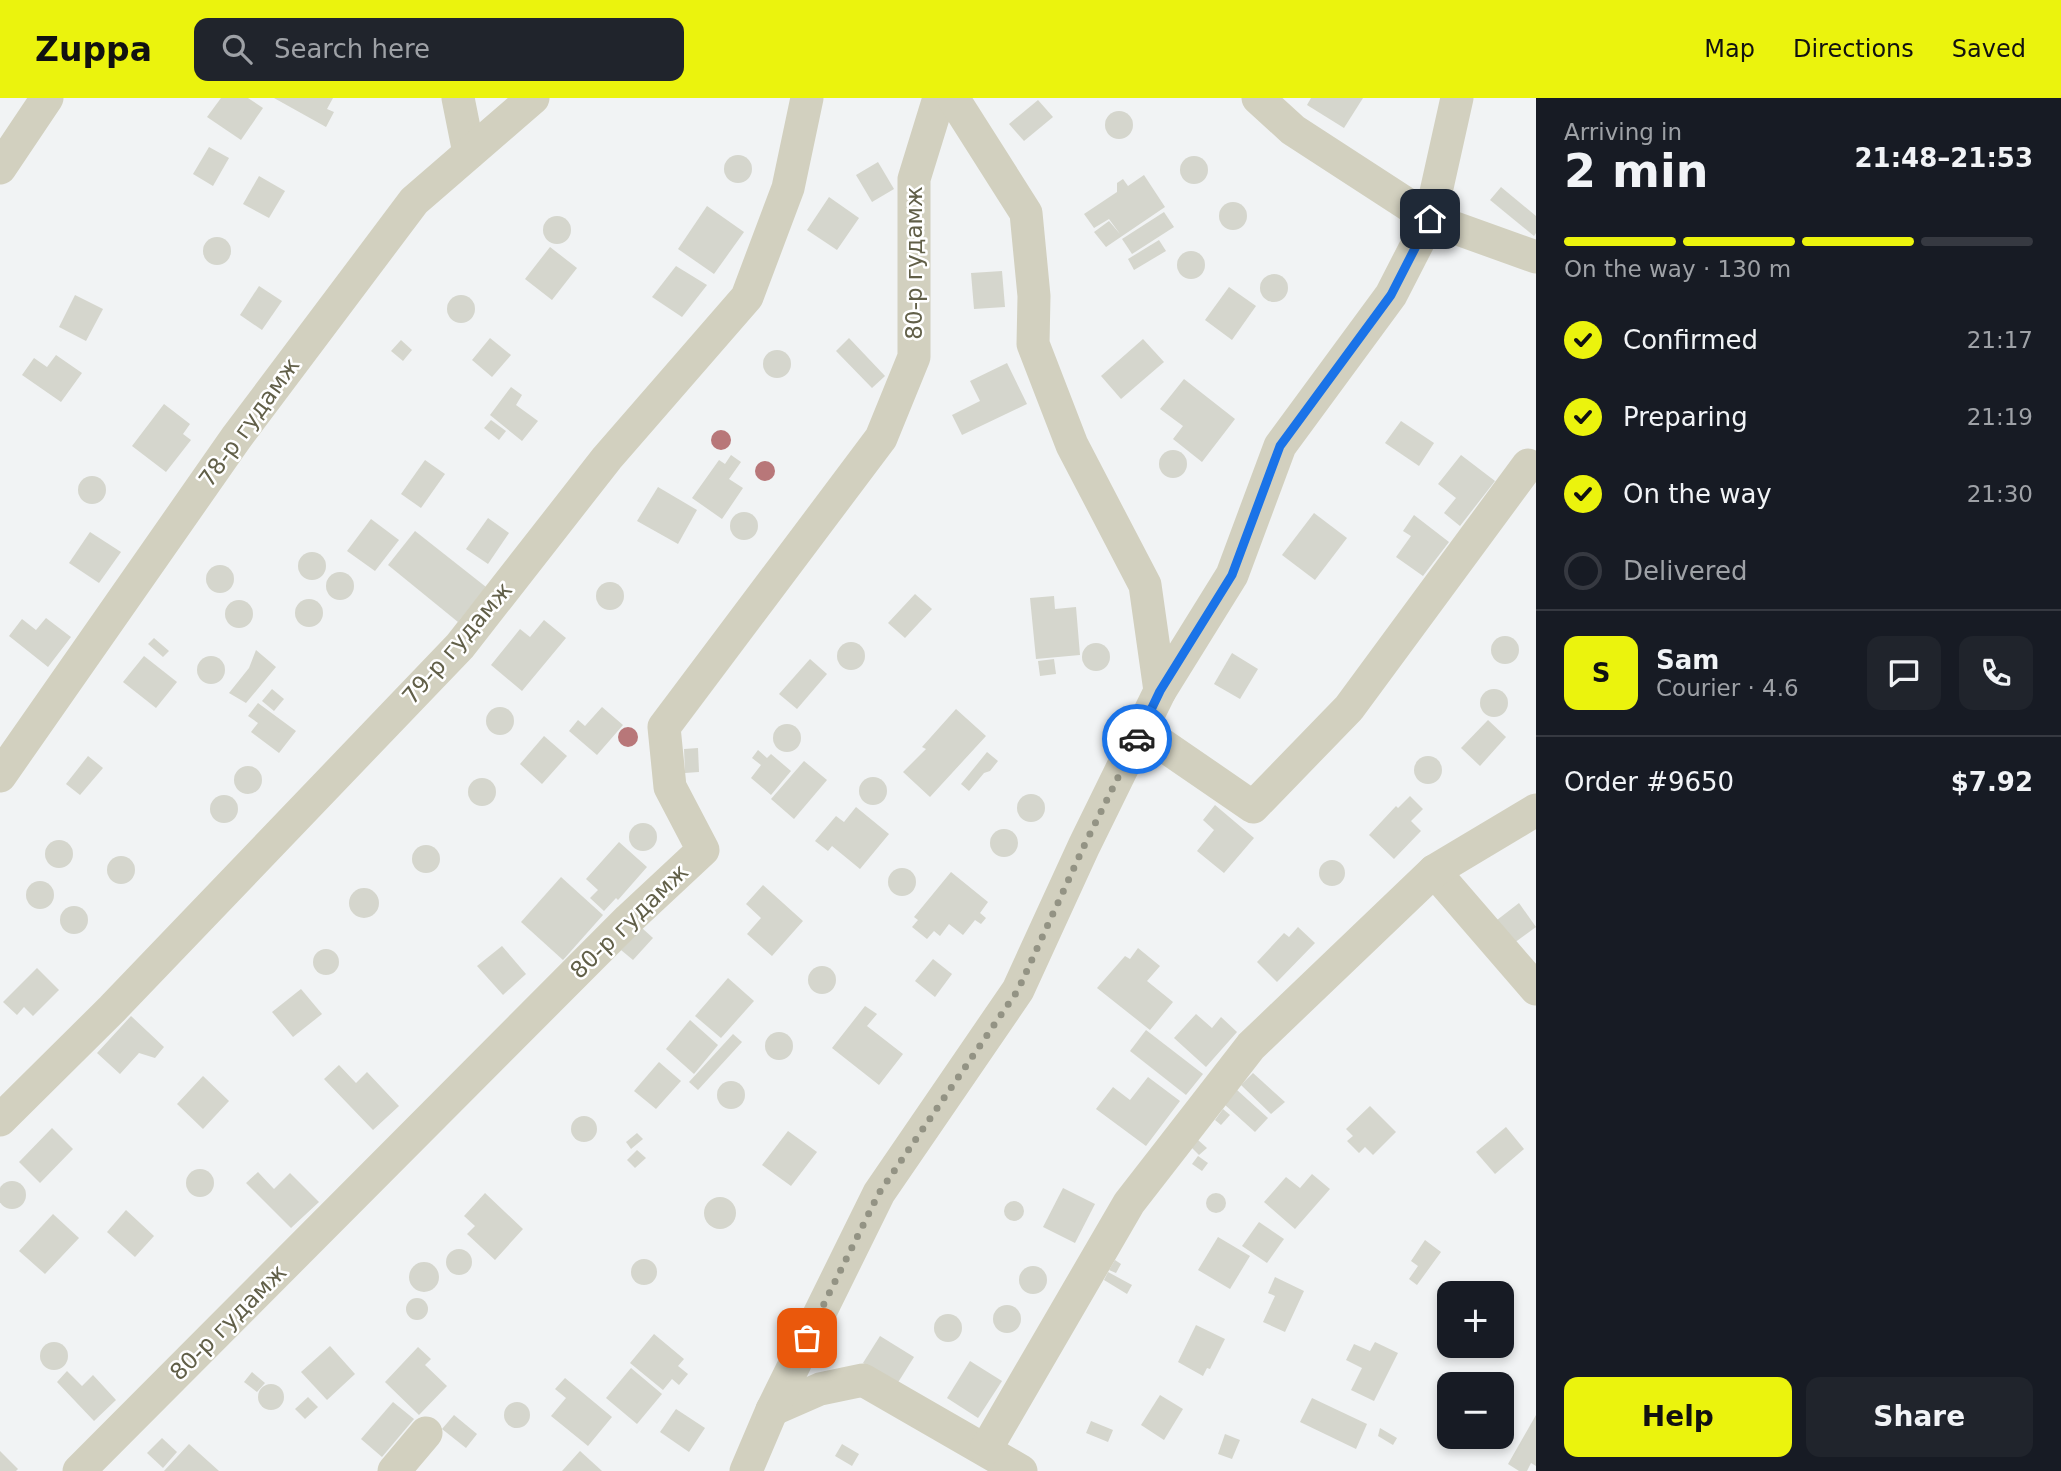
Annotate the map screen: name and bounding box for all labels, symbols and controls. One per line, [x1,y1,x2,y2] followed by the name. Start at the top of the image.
[194,18,684,81] search box
[35,30,152,69] text: Zuppa
[218,30,256,68] icon: search
[274,34,430,64] text: Search here
[1704,35,1755,63] text: Map
[1793,35,1914,63] text: Directions
[1952,35,2026,63] text: Saved
[1564,119,1682,145] text: Arriving in
[1854,143,2033,173] text: 21:48–21:53
[1564,144,1708,198] text: 2 min
[901,186,927,340] street label: 80-р гудамж
[1400,189,1460,249] pin
[1411,200,1449,238] icon: home
[1564,256,1791,282] text: On the way · 130 m
[1564,321,1602,359] icon: check
[1623,325,1758,355] text: Confirmed
[1967,327,2033,353] text: 21:17
[193,352,305,492] street label: 78-р гудамж
[1564,398,1602,436] icon: check
[1623,402,1748,432] text: Preparing
[1967,404,2033,430] text: 21:19
[1564,475,1602,513] icon: check
[1623,479,1772,509] text: On the way
[1967,481,2033,507] text: 21:30
[1623,556,1747,586] text: Delivered
[397,577,517,709] street label: 79-р гудамж
[1867,636,1941,710] button: chat
[1959,636,2033,710] button: phone
[1656,645,1719,675] text: Sam
[1592,658,1610,688] text: S
[1656,675,1799,701] text: Courier · 4.6
[1102,704,1172,774] courier
[1118,720,1156,758] icon: car
[1564,767,1734,797] text: Order #9650
[1951,767,2033,797] text: $7.92
[565,858,693,984] street label: 80-р гудамж
[165,1259,291,1385] street label: 80-р гудамж
[1437,1281,1514,1449] map controls
[1437,1281,1514,1358] button: +
[777,1308,837,1368] pin
[788,1319,826,1357] icon: bag
[1437,1372,1514,1449] button: −
[1564,1377,1792,1457] button: Help
[1806,1377,2033,1457] button: Share

